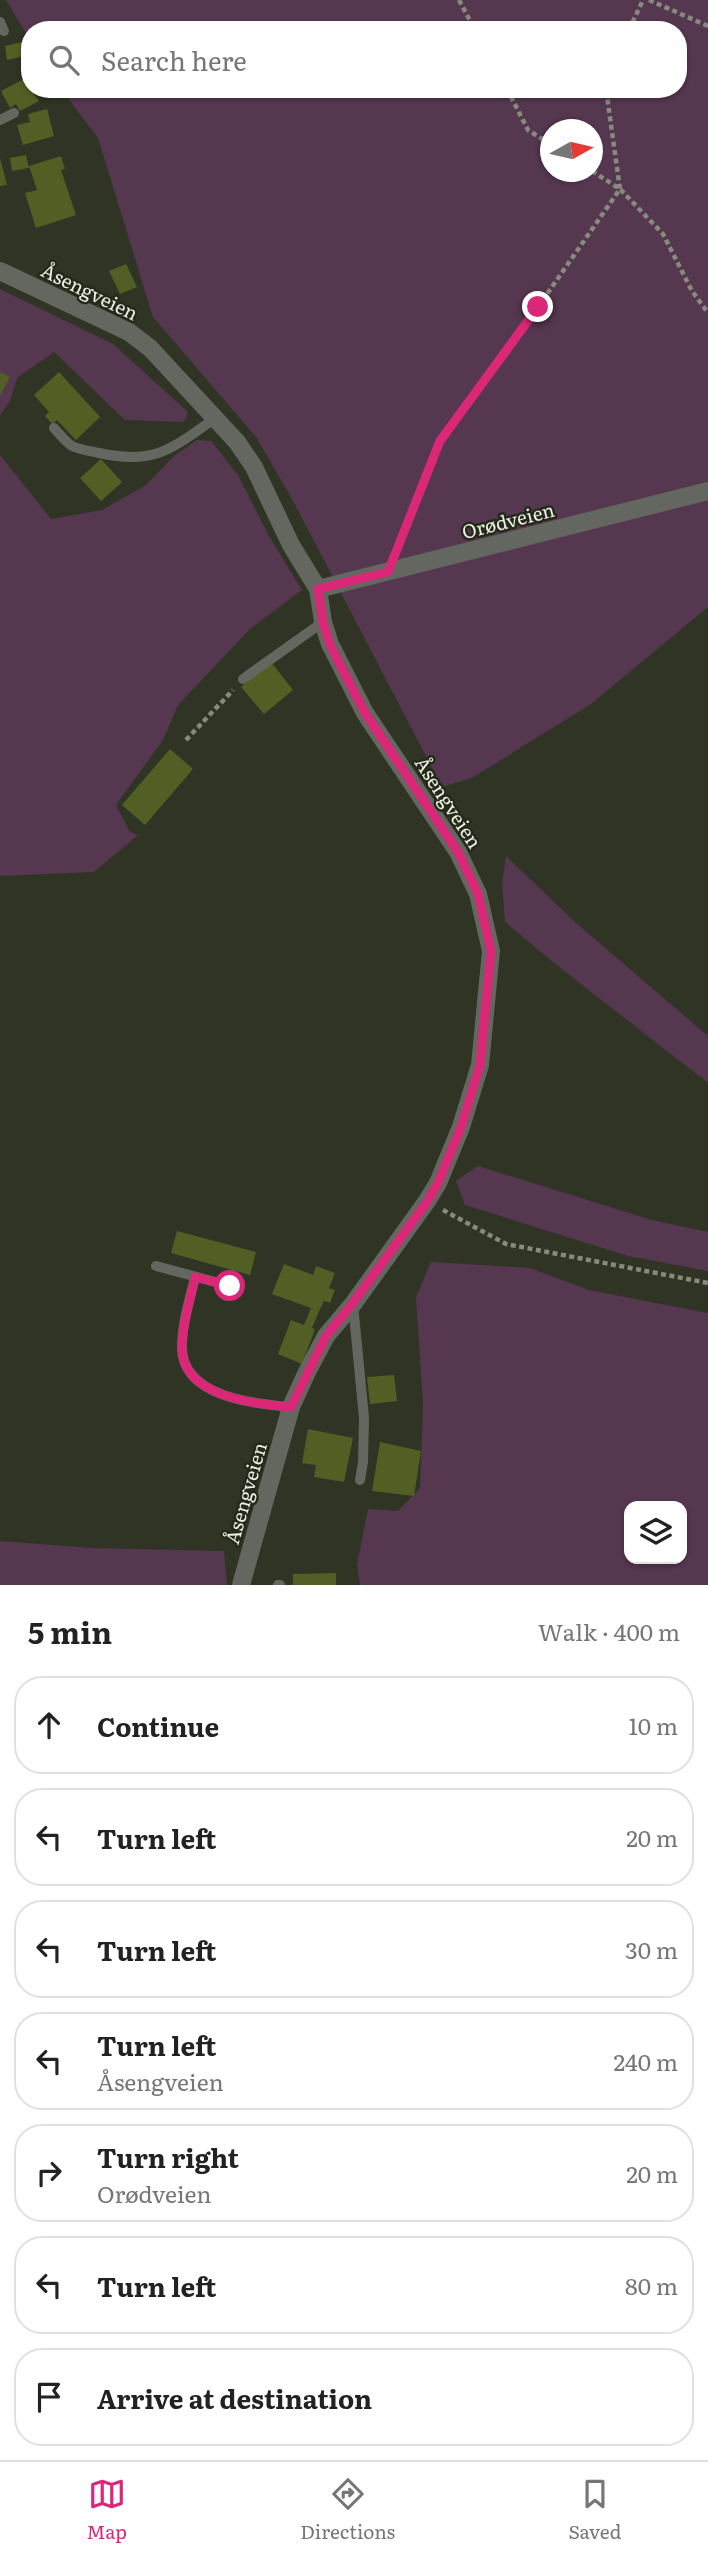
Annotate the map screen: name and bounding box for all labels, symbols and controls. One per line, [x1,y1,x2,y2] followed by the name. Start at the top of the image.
[21,21,687,98] search box
[101,40,247,79] text: Search here
[45,41,83,79] icon: search
[540,119,603,182] north arrow
[37,255,143,327] street label: Åsengveien
[522,291,553,322] route end
[459,495,557,545] street label: Orødveien
[409,751,489,853] street label: Åsengveien
[214,1270,245,1301] route start
[217,1439,273,1547] street label: Åsengveien
[624,1501,687,1564] map controls
[624,1501,687,1564] button: layers
[28,1609,112,1653] text: 5 min
[538,1614,680,1648] text: Walk · 400 m
[30,1706,68,1744] icon: ahead
[97,1706,219,1745] text: Continue
[628,1708,678,1742] text: 10 m
[30,1818,68,1856] icon: left
[97,1818,216,1857] text: Turn left
[626,1820,678,1854] text: 20 m
[30,1930,68,1968] icon: left
[97,1930,216,1969] text: Turn left
[625,1932,678,1966] text: 30 m
[97,2025,216,2064] text: Turn left
[30,2042,68,2080] icon: left
[613,2044,678,2078] text: 240 m
[97,2064,224,2098] text: Åsengveien
[97,2137,239,2176] text: Turn right
[30,2154,68,2192] icon: right
[626,2156,678,2190] text: 20 m
[97,2176,212,2210] text: Orødveien
[30,2266,68,2304] icon: left
[97,2266,216,2305] text: Turn left
[625,2268,678,2302] text: 80 m
[30,2378,68,2416] icon: arrive
[97,2378,372,2417] text: Arrive at destination
[87,2475,127,2545] tab: Map
[300,2475,395,2545] tab: Directions
[568,2475,621,2545] tab: Saved

